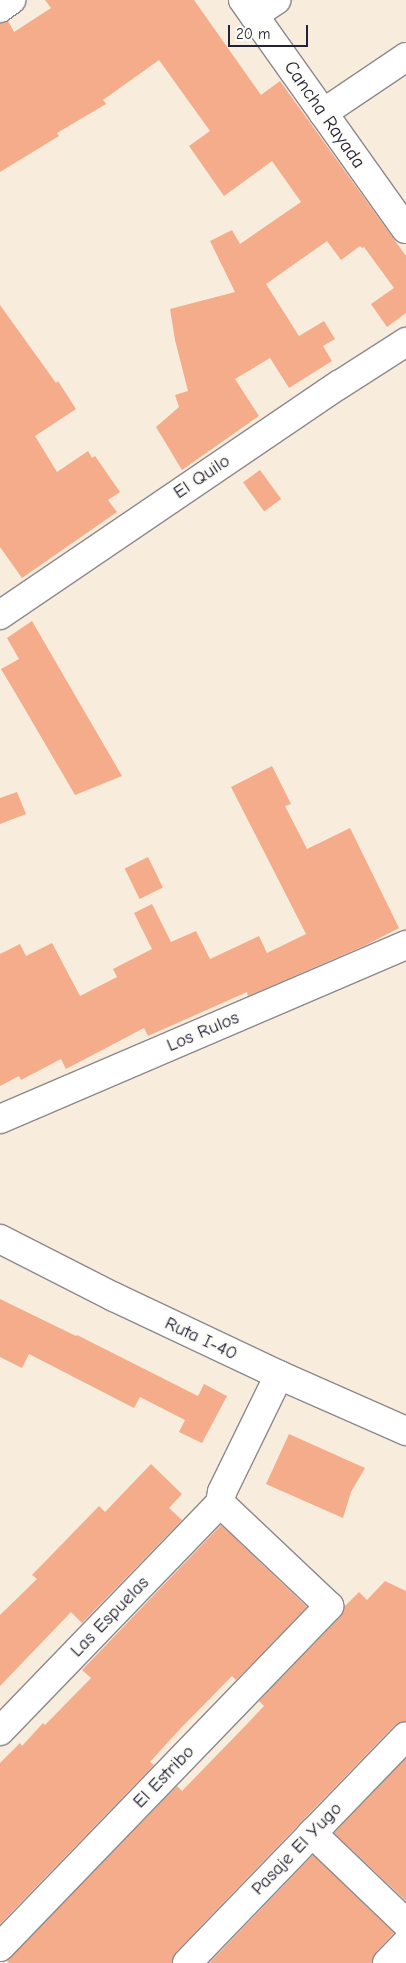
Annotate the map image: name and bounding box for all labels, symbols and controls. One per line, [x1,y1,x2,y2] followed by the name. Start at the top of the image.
[231,15,311,47] scale bar
[236,25,270,43] text: 20 m
[278,57,370,173] street label: Cancha Rayada
[169,450,235,504] street label: El Quilo
[163,1007,243,1057] street label: Los Rulos
[161,1312,241,1366] street label: Ruta I-40
[66,1572,154,1662] street label: Las Espuelas
[128,1741,200,1813] street label: El Estribo
[247,1798,347,1900] street label: Pasaje El Yugo

